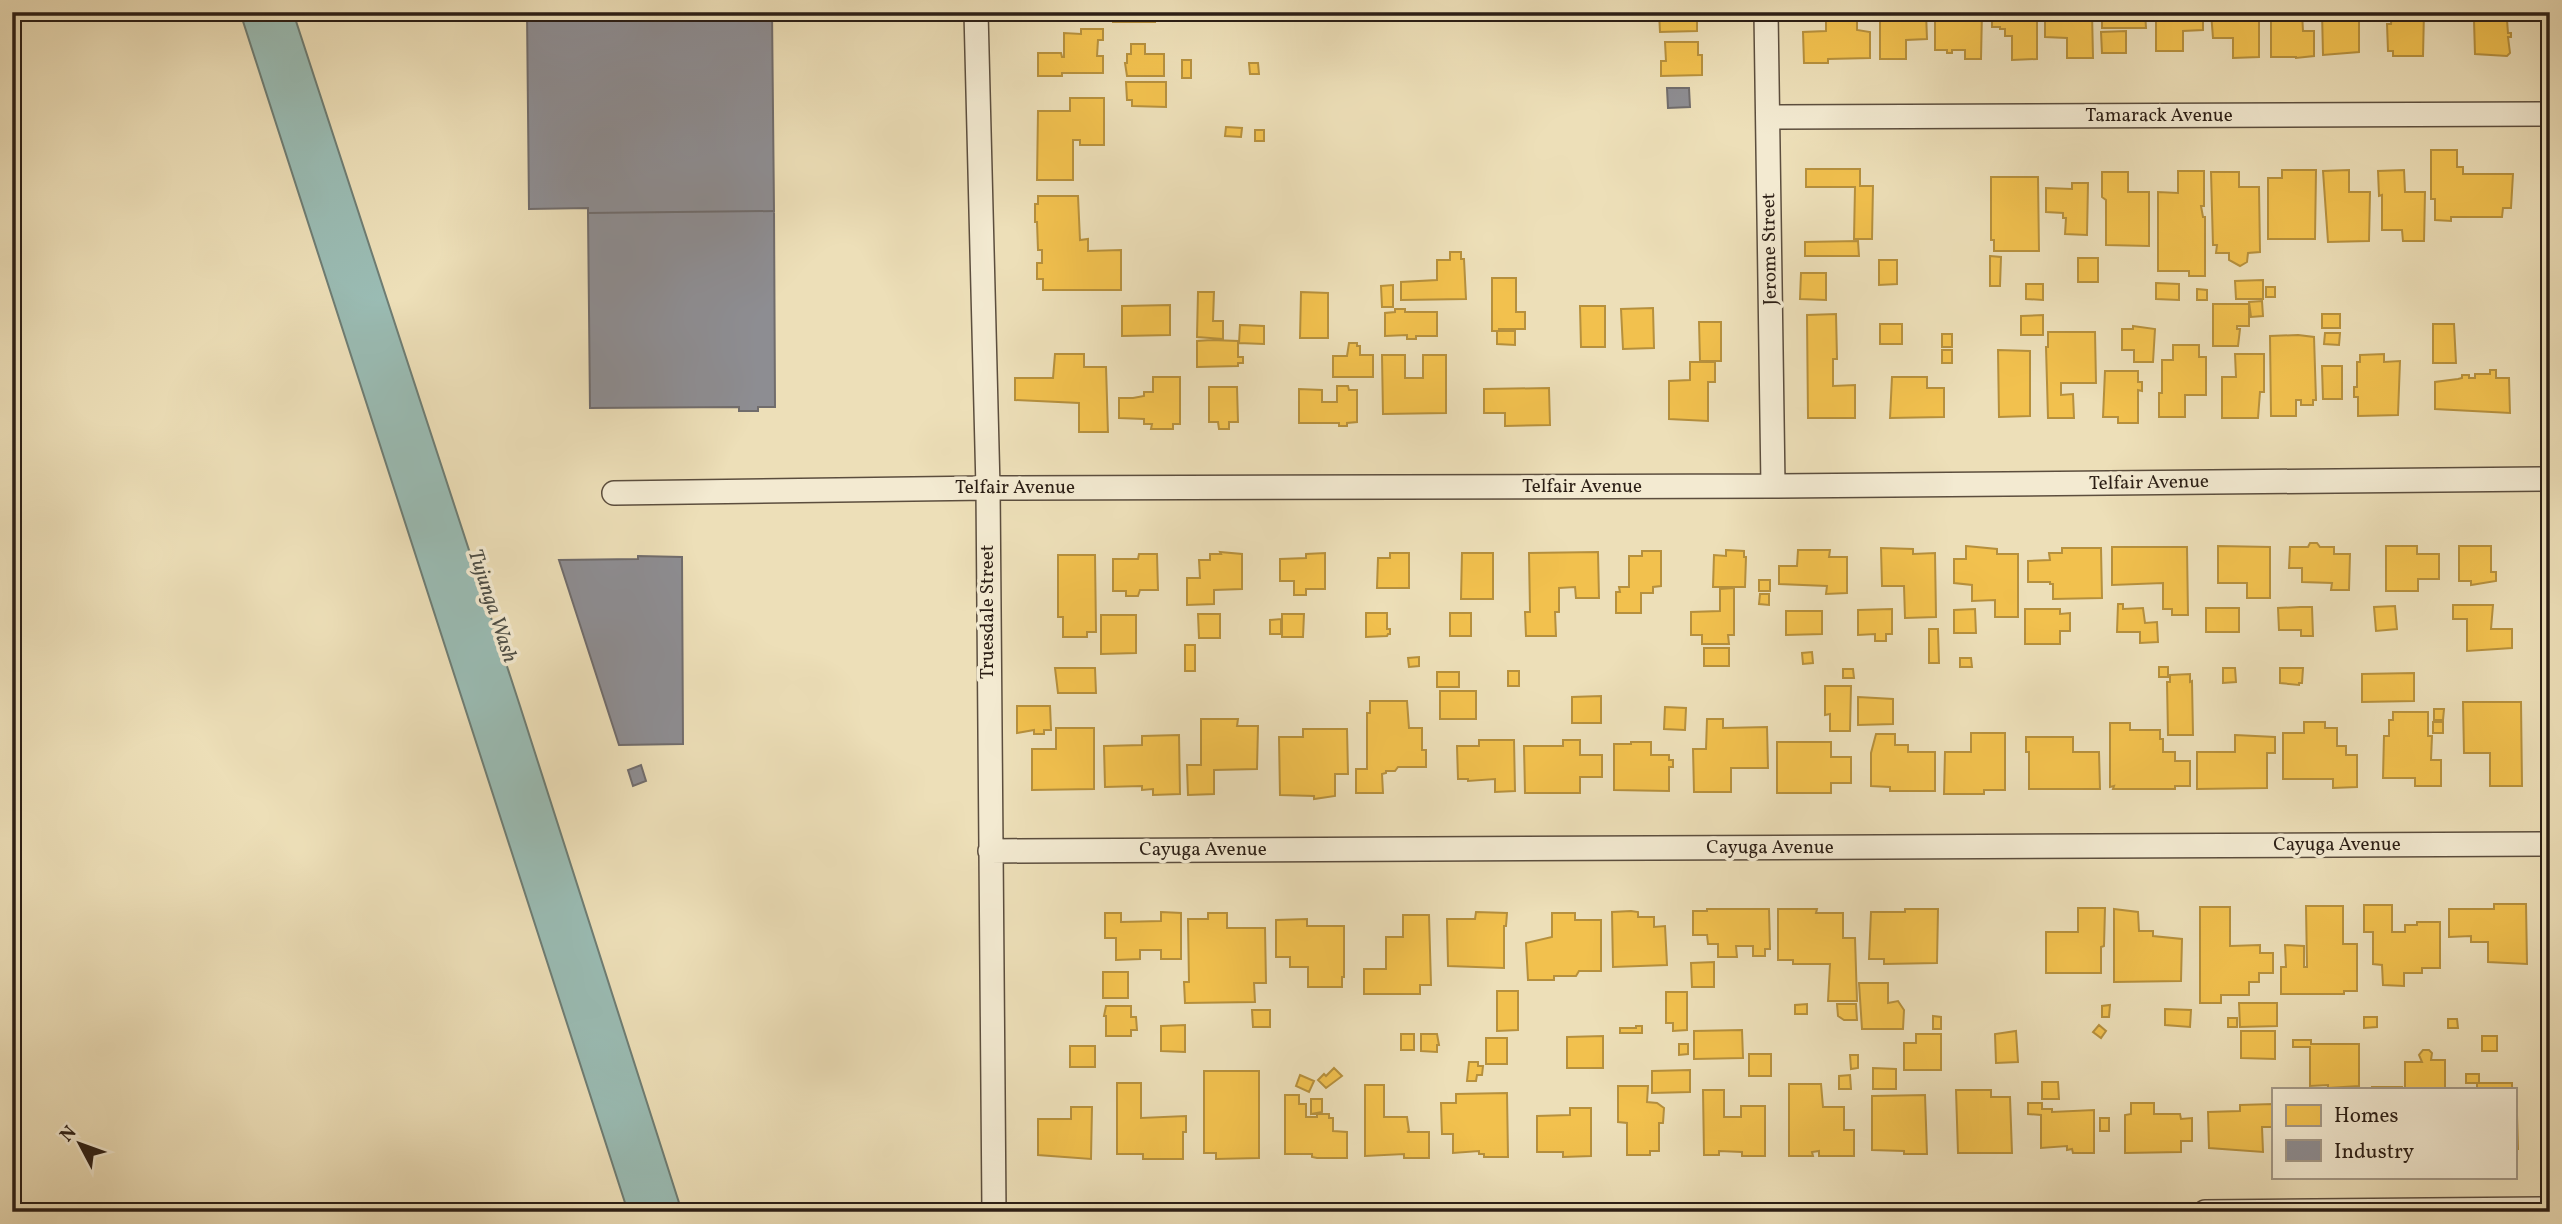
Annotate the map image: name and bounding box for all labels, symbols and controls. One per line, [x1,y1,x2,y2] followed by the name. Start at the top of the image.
[2085,103,2233,129] street label: Tamarack Avenue
[1756,192,1784,306] street label: Jerome Street
[2089,469,2209,497] street label: Telfair Avenue
[1522,474,1642,500] street label: Telfair Avenue
[955,475,1075,501] street label: Telfair Avenue
[975,544,1001,679] street label: Truesdale Street
[460,545,524,667] water label: Tujunga Wash
[2273,832,2401,858] street label: Cayuga Avenue
[1706,835,1834,861] street label: Cayuga Avenue
[1139,837,1267,863] street label: Cayuga Avenue
[2272,1088,2516,1178] legend
[2334,1102,2399,1131] text: Homes
[46,1108,116,1178] north arrow
[54,1120,83,1148] text: N
[2334,1138,2415,1167] text: Industry

